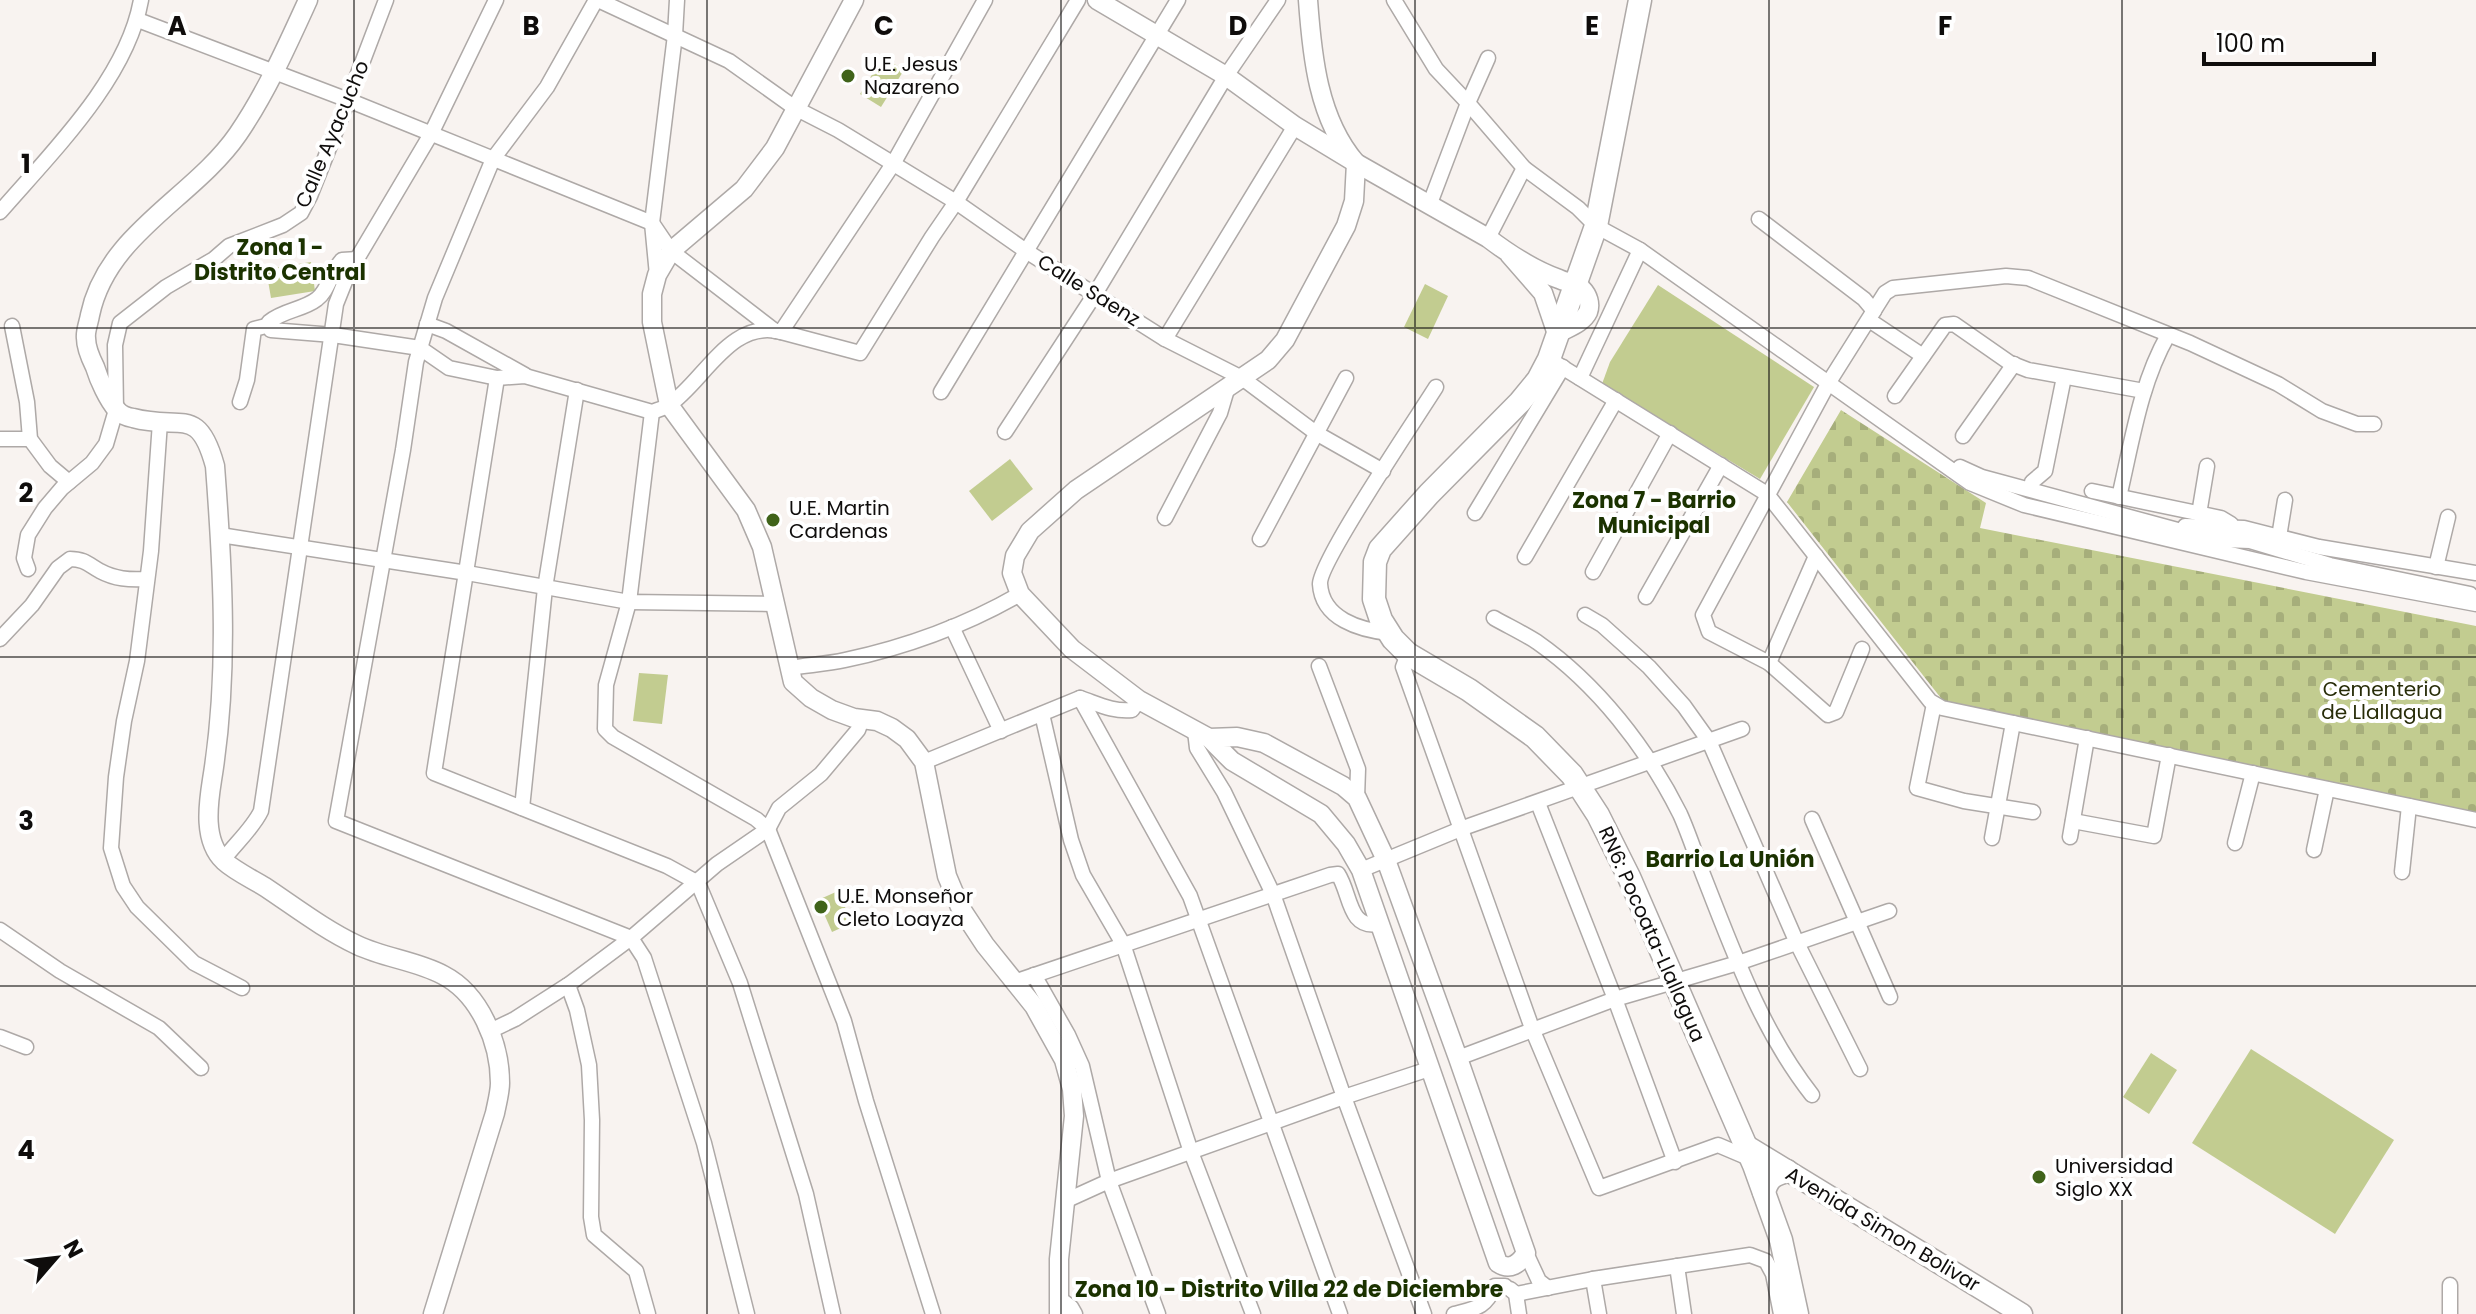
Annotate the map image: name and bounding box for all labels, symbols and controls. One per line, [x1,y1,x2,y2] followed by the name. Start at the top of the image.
[167,8,187,44] text: A
[522,8,540,44] text: B
[874,8,894,44] text: C
[1229,8,1248,44] text: D
[1585,8,1599,44] text: E
[1938,8,1952,44] text: F
[2204,16,2374,66] scale bar
[2216,27,2285,60] text: 100 m
[864,50,960,101] place label: U.E. Jesus Nazareno
[288,56,376,212] street label: Calle Ayacucho
[839,67,857,85] marker: U.E. Jesus Nazareno
[21,146,31,182] text: 1
[194,232,366,288] district label: Zona 1 - Distrito Central
[1032,247,1146,333] street label: Calle Saenz
[19,475,34,511] text: 2
[1572,485,1736,541] district label: Zona 7 - Barrio Municipal
[789,494,890,545] place label: U.E. Martin Cardenas
[764,511,782,529] marker: U.E. Martin Cardenas
[2321,675,2443,726] park label: Cementerio de Llallagua
[18,803,34,839] text: 3
[1592,822,1712,1046] street label: RN6: Pocoata-Llallagua
[1645,844,1815,875] district label: Barrio La Unión
[837,882,973,933] place label: U.E. Monseñor Cleto Loayza
[812,898,830,916] marker: U.E. Monseñor Cleto Loayza
[17,1132,35,1168] text: 4
[2055,1152,2173,1203] place label: Universidad Siglo XX
[1780,1160,1986,1298] street label: Avenida Simon Bolivar
[2030,1168,2048,1186] marker: Universidad Siglo XX
[16,1218,96,1298] north arrow
[56,1234,91,1263] text: N
[1075,1274,1503,1305] district label: Zona 10 - Distrito Villa 22 de Diciembre

